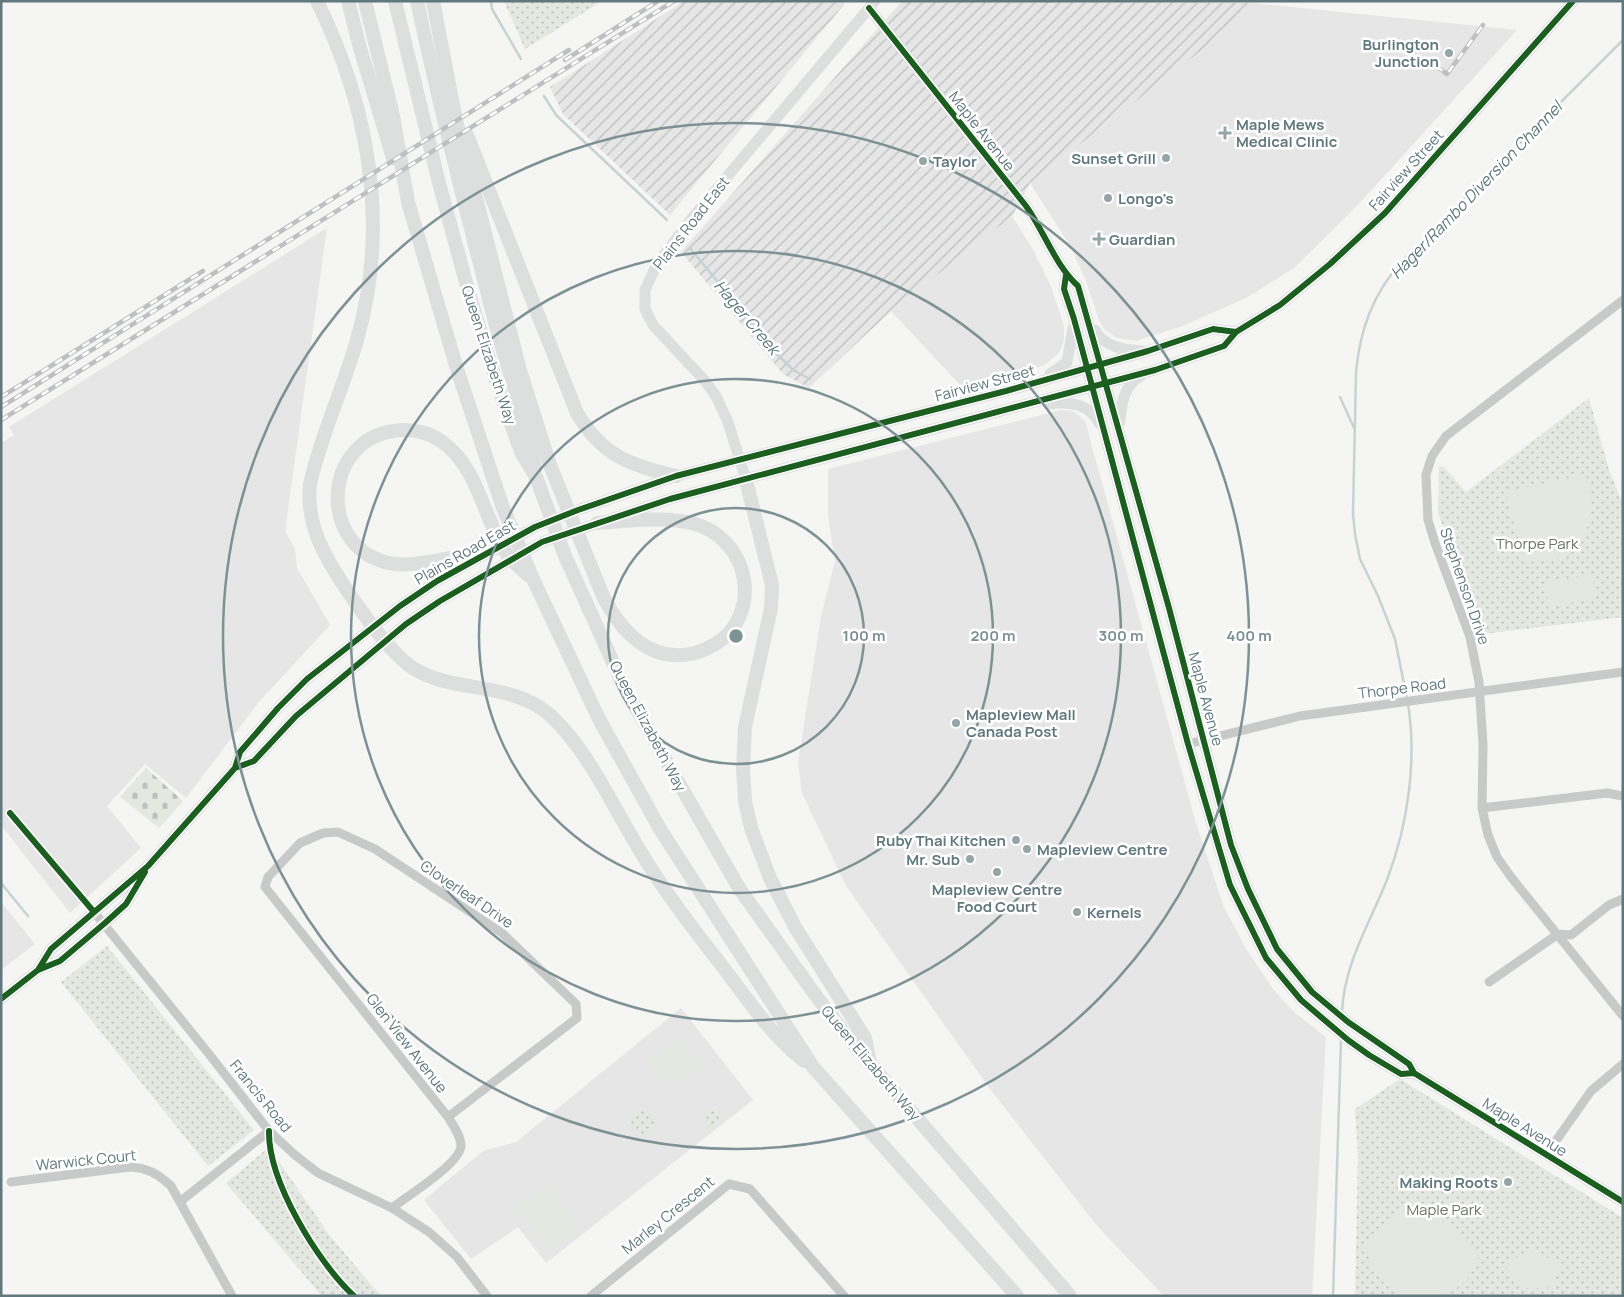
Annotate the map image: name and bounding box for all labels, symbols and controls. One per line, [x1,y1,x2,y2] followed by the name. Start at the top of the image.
[1362,34,1439,72] place label: Burlington Junction
[1443,47,1455,59] marker: Burlington Junction
[944,87,1020,176] street label: Maple Avenue
[1385,95,1568,283] water label: Hager/Rambo Diversion Channel
[1236,114,1338,152] place label: Maple Mews Medical Clinic
[1364,125,1448,215] street label: Fairview Street
[1218,126,1232,140] marker: Maple Mews Medical Clinic
[1071,148,1156,169] place label: Sunset Grill
[933,151,977,172] place label: Taylor
[1160,152,1172,164] marker: Sunset Grill
[917,155,929,167] marker: Taylor
[648,172,734,274] street label: Plains Road East
[1118,188,1174,209] place label: Longo's
[1102,192,1114,204] marker: Longo's
[1109,229,1175,250] place label: Guardian
[1093,233,1105,245] marker: Guardian
[709,275,786,361] water label: Hager Creek
[457,283,521,427] street label: Queen Elizabeth Way
[933,360,1037,406] street label: Fairview Street
[411,515,519,589] street label: Plains Road East
[1435,525,1495,648] street label: Stephenson Drive
[1496,533,1579,554] park label: Thorpe Park
[843,625,885,646] text: 100 m
[970,625,1016,646] text: 200 m
[1099,625,1143,646] text: 300 m
[1226,625,1272,646] text: 400 m
[727,627,745,645] centre of rings
[1183,650,1229,749] street label: Maple Avenue
[605,657,691,795] street label: Queen Elizabeth Way
[1357,672,1447,704] street label: Thorpe Road
[966,704,1076,742] place label: Mapleview Mall Canada Post
[950,717,962,729] marker: Mapleview Mall Canada Post
[876,830,1006,851] place label: Ruby Thai Kitchen
[1010,834,1022,846] marker: Ruby Thai Kitchen
[1037,839,1168,860] place label: Mapleview Centre
[1021,843,1033,855] marker: Mapleview Centre
[906,849,960,870] place label: Mr. Sub
[964,853,976,865] marker: Mr. Sub
[416,855,518,933] street label: Cloverleaf Drive
[991,866,1003,878] marker: Mapleview Centre Food Court
[932,879,1062,917] place label: Mapleview Centre Food Court
[1087,902,1142,923] place label: Kernels
[1071,906,1083,918] marker: Kernels
[361,989,453,1097] street label: Glen View Avenue
[816,1001,926,1125] street label: Queen Elizabeth Way
[225,1055,297,1137] street label: Francis Road
[1479,1093,1572,1162] street label: Maple Avenue
[35,1144,137,1176] street label: Warwick Court
[617,1171,719,1259] street label: Marley Crescent
[1400,1172,1498,1193] place label: Making Roots
[1502,1176,1514,1188] marker: Making Roots
[1407,1199,1482,1220] park label: Maple Park

